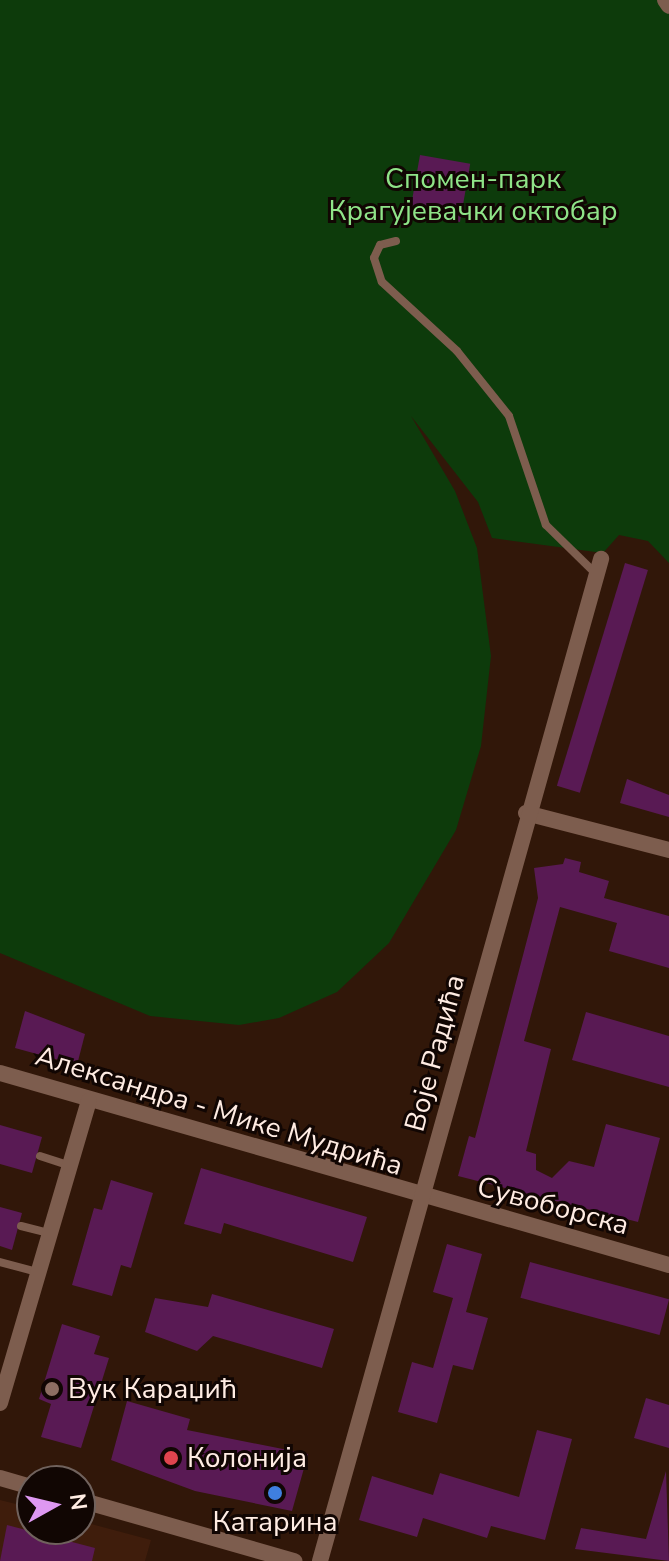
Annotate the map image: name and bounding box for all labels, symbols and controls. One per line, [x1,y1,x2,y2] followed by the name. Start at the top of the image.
[328,162,618,228] park label: Спомен-парк Крагујевачки октобар
[398,971,472,1135] street label: Воје Радића
[31,1039,407,1183] street label: Александра - Мике Мудрића
[474,1170,632,1242] street label: Сувоборска
[68,1372,237,1406] place label: Вук Караџић
[43,1380,61,1398] marker: Вук Караџић
[187,1441,307,1475] place label: Колонија
[162,1449,180,1467] marker: Колонија
[16,1465,96,1545] north arrow
[266,1484,284,1502] marker: Катарина
[62,1492,94,1512] text: N
[212,1505,338,1539] place label: Катарина

